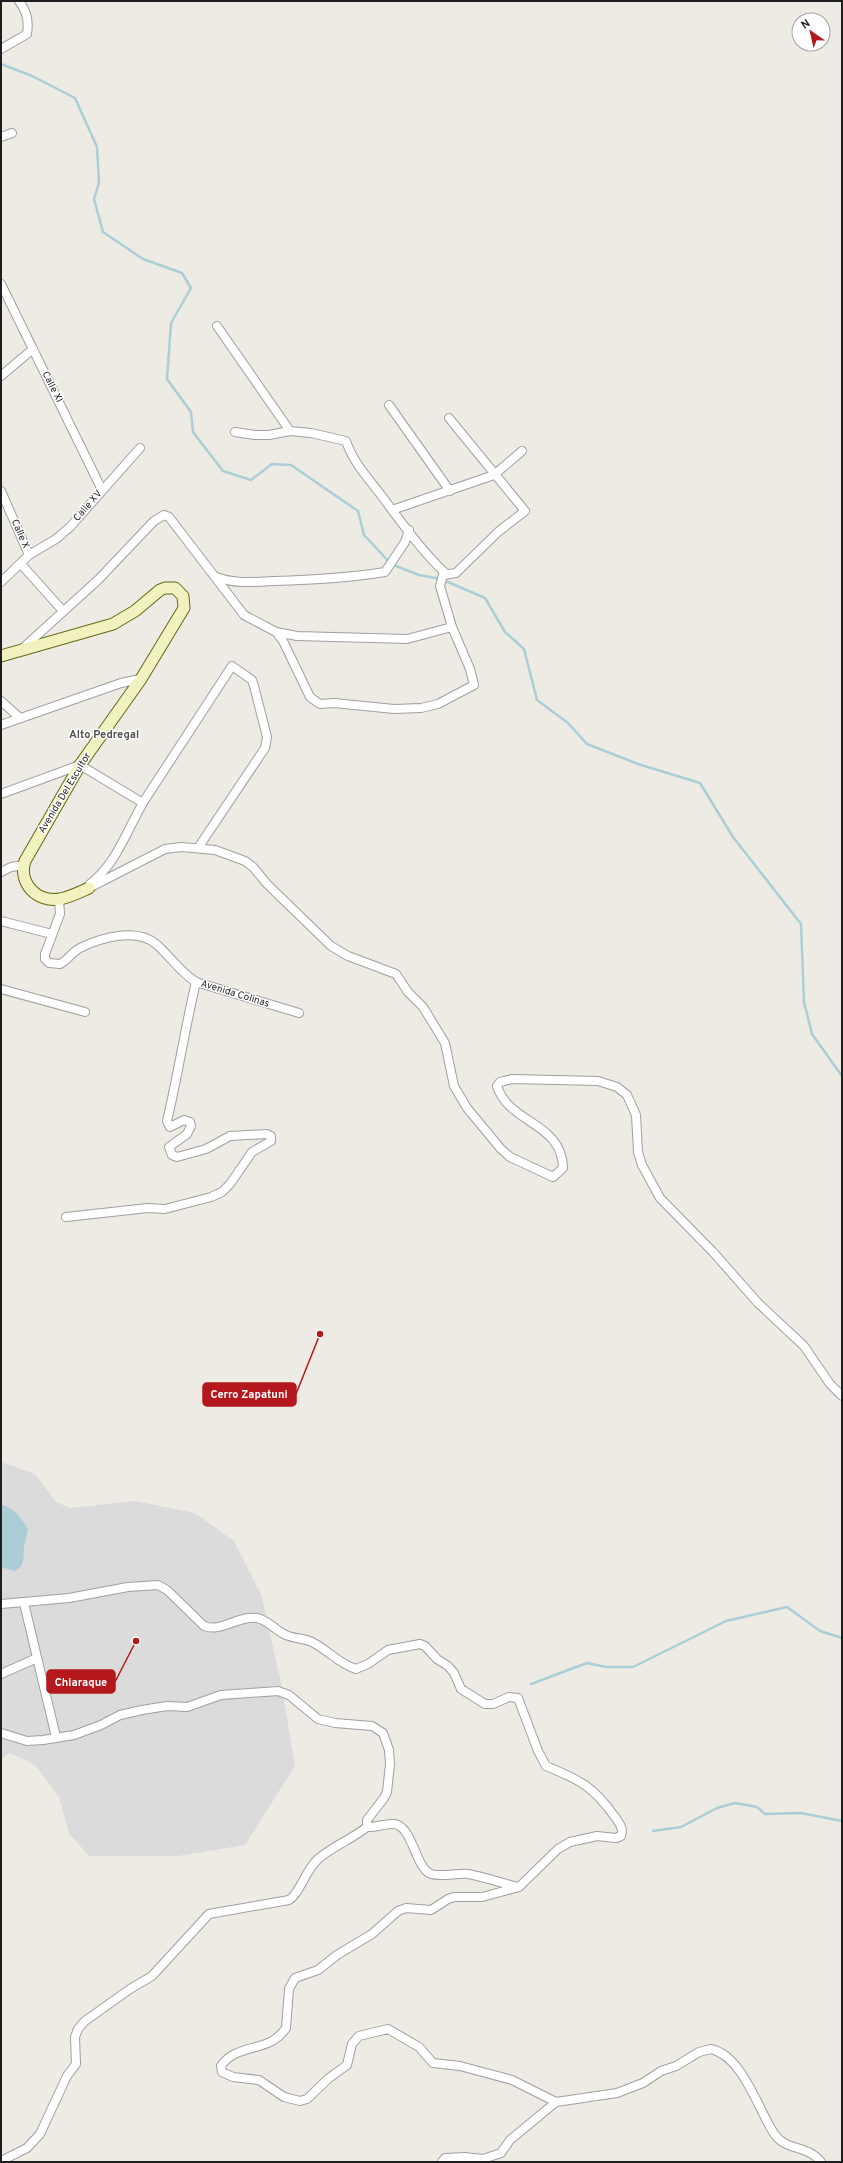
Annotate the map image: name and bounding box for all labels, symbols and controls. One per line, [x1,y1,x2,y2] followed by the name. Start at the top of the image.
[791,12,831,52] north arrow
[799,17,813,33] text: N
[39,369,65,405] street label: Calle XI
[71,487,105,524] street label: Calle XV
[8,517,32,551] street label: Calle X
[69,728,139,742] district label: Alto Pedregal
[36,750,94,836] street label: Avenida Del Escultor
[199,977,271,1011] street label: Avenida Colinas
[203,1383,296,1406] callout: Cerro Zapatuni
[210,1388,288,1402] text: Cerro Zapatuni
[47,1670,115,1693] callout: Chiaraque
[55,1676,107,1690] text: Chiaraque

